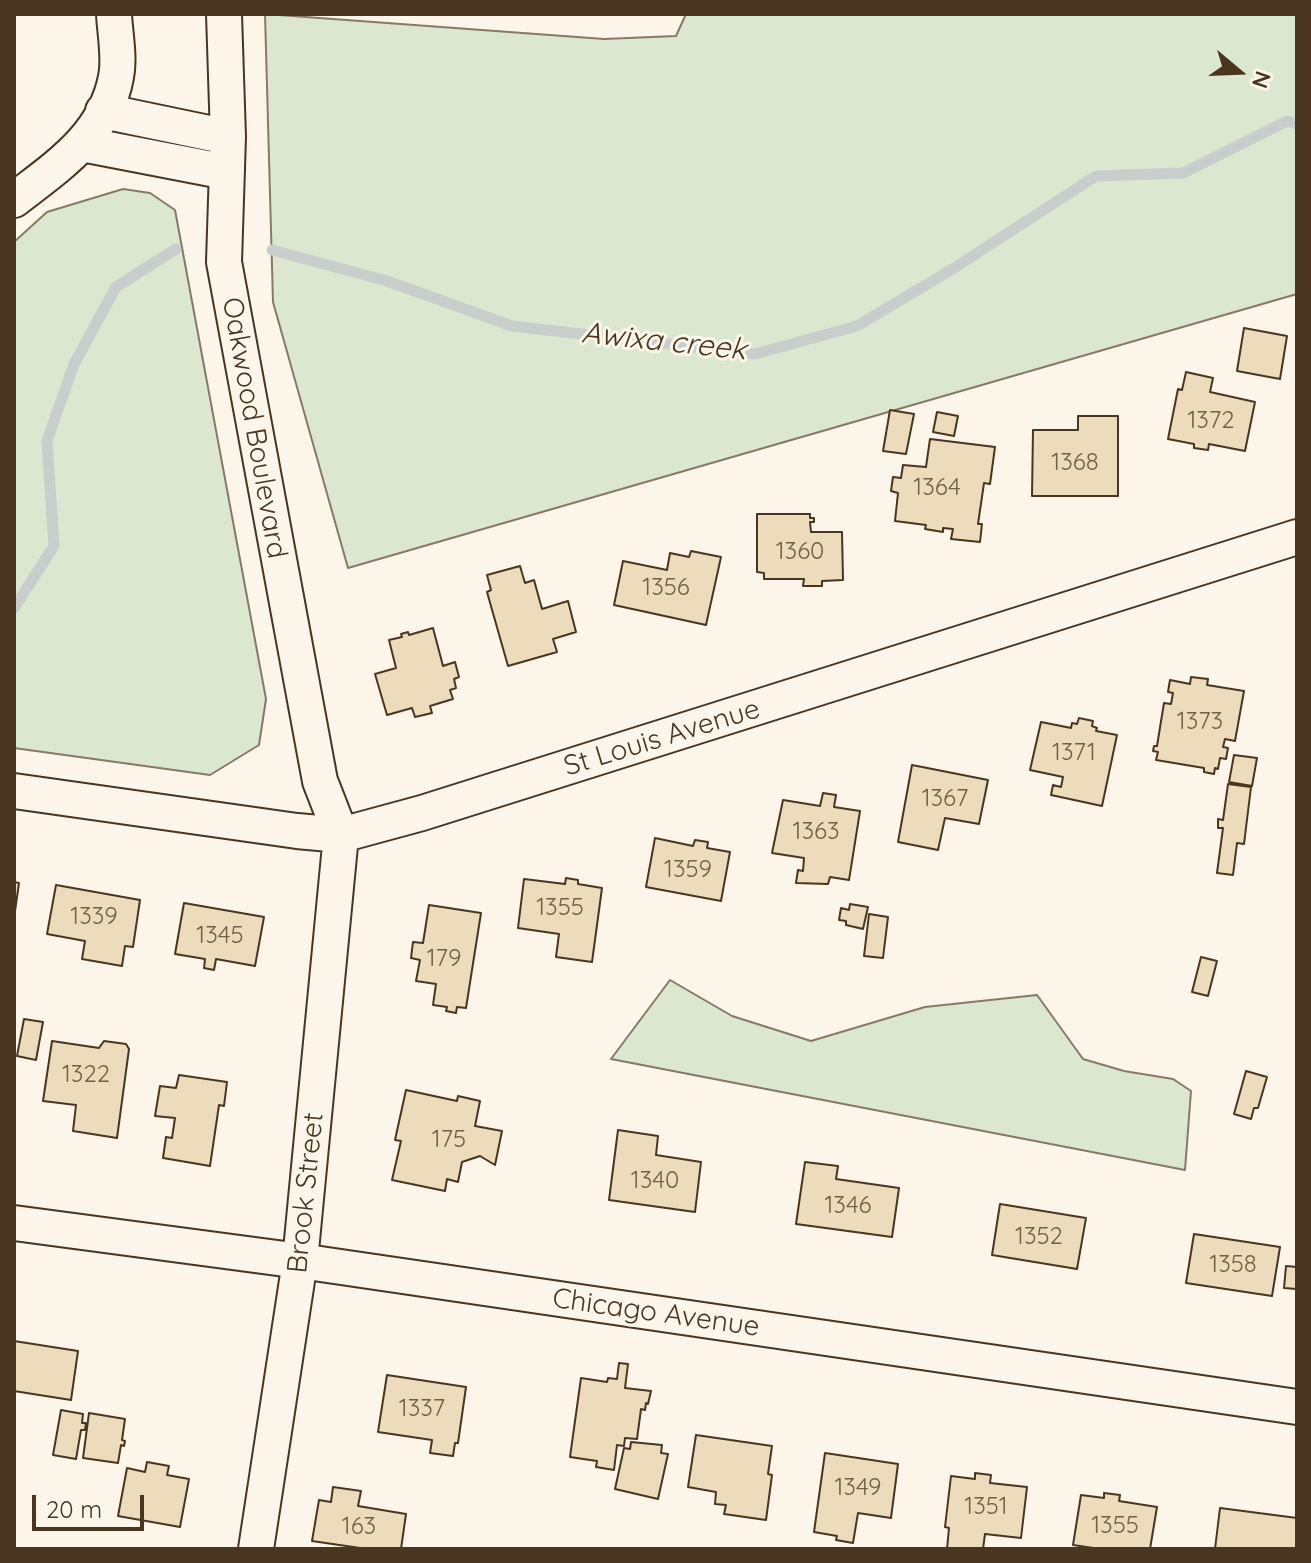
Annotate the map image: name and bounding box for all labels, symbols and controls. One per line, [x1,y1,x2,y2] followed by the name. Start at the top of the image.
[1199,32,1279,112] north arrow
[1246,68,1278,92] text: N
[214,295,294,561] street label: Oakwood Boulevard
[580,315,748,369] water label: Awixa creek
[1187,407,1235,435] house number: 1372
[1051,449,1099,477] house number: 1368
[913,474,961,502] house number: 1364
[776,538,824,566] house number: 1360
[642,574,690,602] house number: 1356
[560,692,764,784] street label: St Louis Avenue
[1177,708,1223,736] house number: 1373
[1052,739,1096,767] house number: 1371
[922,785,968,813] house number: 1367
[793,818,839,846] house number: 1363
[664,856,712,884] house number: 1359
[536,894,584,922] house number: 1355
[70,903,118,931] house number: 1339
[196,922,244,950] house number: 1345
[427,945,461,973] house number: 179
[62,1061,110,1089] house number: 1322
[281,1111,331,1275] street label: Brook Street
[432,1126,466,1154] house number: 175
[631,1167,679,1195] house number: 1340
[824,1192,872,1220] house number: 1346
[1015,1223,1063,1251] house number: 1352
[1209,1251,1257,1279] house number: 1358
[550,1282,762,1344] street label: Chicago Avenue
[399,1395,445,1423] house number: 1337
[834,1474,882,1502] house number: 1349
[36,1479,148,1529] scale bar
[964,1493,1008,1521] house number: 1351
[46,1494,102,1524] text: 20 m
[1091,1512,1139,1540] house number: 1355
[342,1513,376,1541] house number: 163

